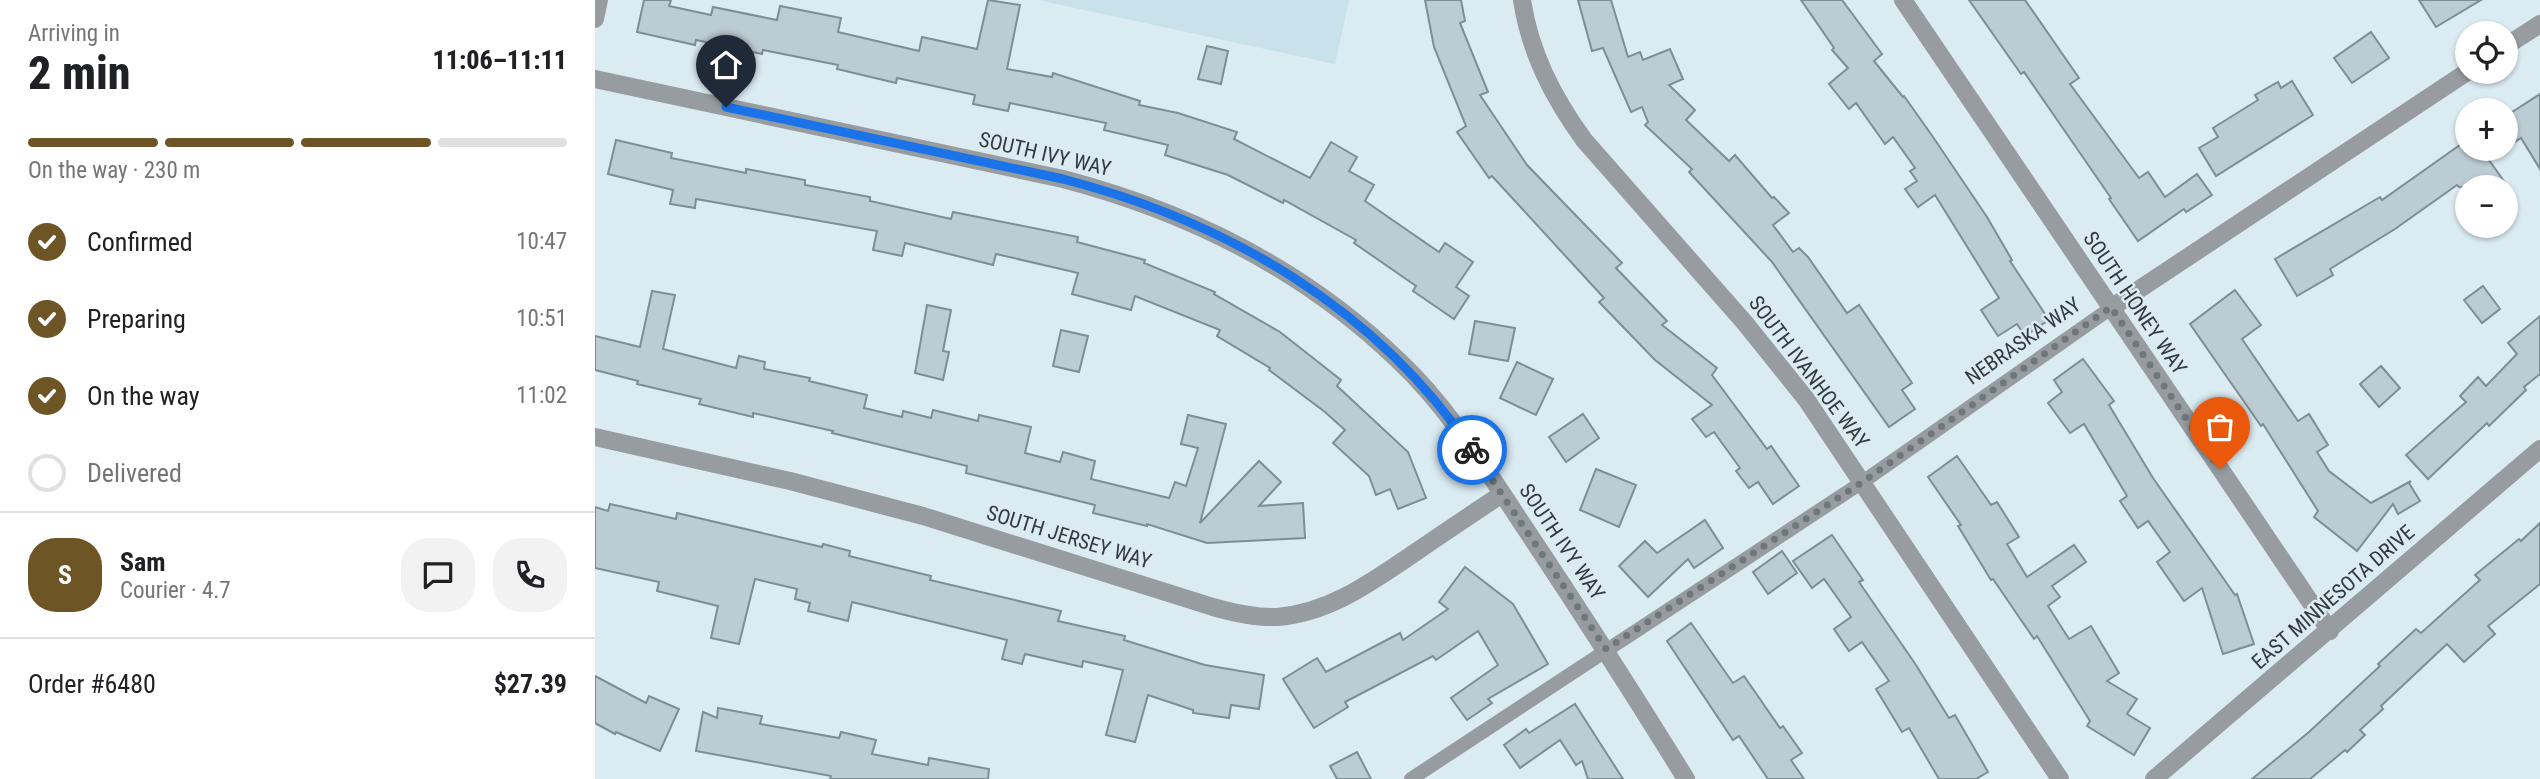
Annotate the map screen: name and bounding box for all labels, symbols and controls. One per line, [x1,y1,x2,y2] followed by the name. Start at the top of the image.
[28,20,120,47] text: Arriving in
[2455,21,2518,238] map controls
[2455,21,2518,84] button: locate
[696,35,756,107] pin
[433,45,567,75] text: 11:06–11:11
[28,46,131,100] text: 2 min
[707,46,745,84] icon: home
[2455,98,2518,161] button: +
[977,127,1113,181] street label: SOUTH IVY WAY
[28,157,200,184] text: On the way · 230 m
[2455,175,2518,238] button: −
[28,223,66,261] icon: check
[87,227,193,257] text: Confirmed
[2078,227,2192,379] street label: SOUTH HONEY WAY
[516,228,567,255] text: 10:47
[1744,291,1874,453] street label: SOUTH IVANHOE WAY
[1961,292,2085,390] street label: NEBRASKA WAY
[28,300,66,338] icon: check
[87,304,186,334] text: Preparing
[516,305,567,332] text: 10:51
[28,377,66,415] icon: check
[87,381,200,411] text: On the way
[516,382,567,409] text: 11:02
[2190,397,2250,469] pin
[2201,408,2239,446] icon: bag
[1437,415,1507,485] courier
[1453,431,1491,469] icon: bike
[87,458,182,488] text: Delivered
[1514,479,1610,605] street label: SOUTH IVY WAY
[984,501,1154,573] street label: SOUTH JERSEY WAY
[2247,520,2419,674] street label: EAST MINNESOTA DRIVE
[401,538,475,612] button: chat
[493,538,567,612] button: phone
[120,547,166,577] text: Sam
[58,560,72,590] text: S
[120,577,231,604] text: Courier · 4.7
[28,669,156,699] text: Order #6480
[494,669,567,699] text: $27.39

